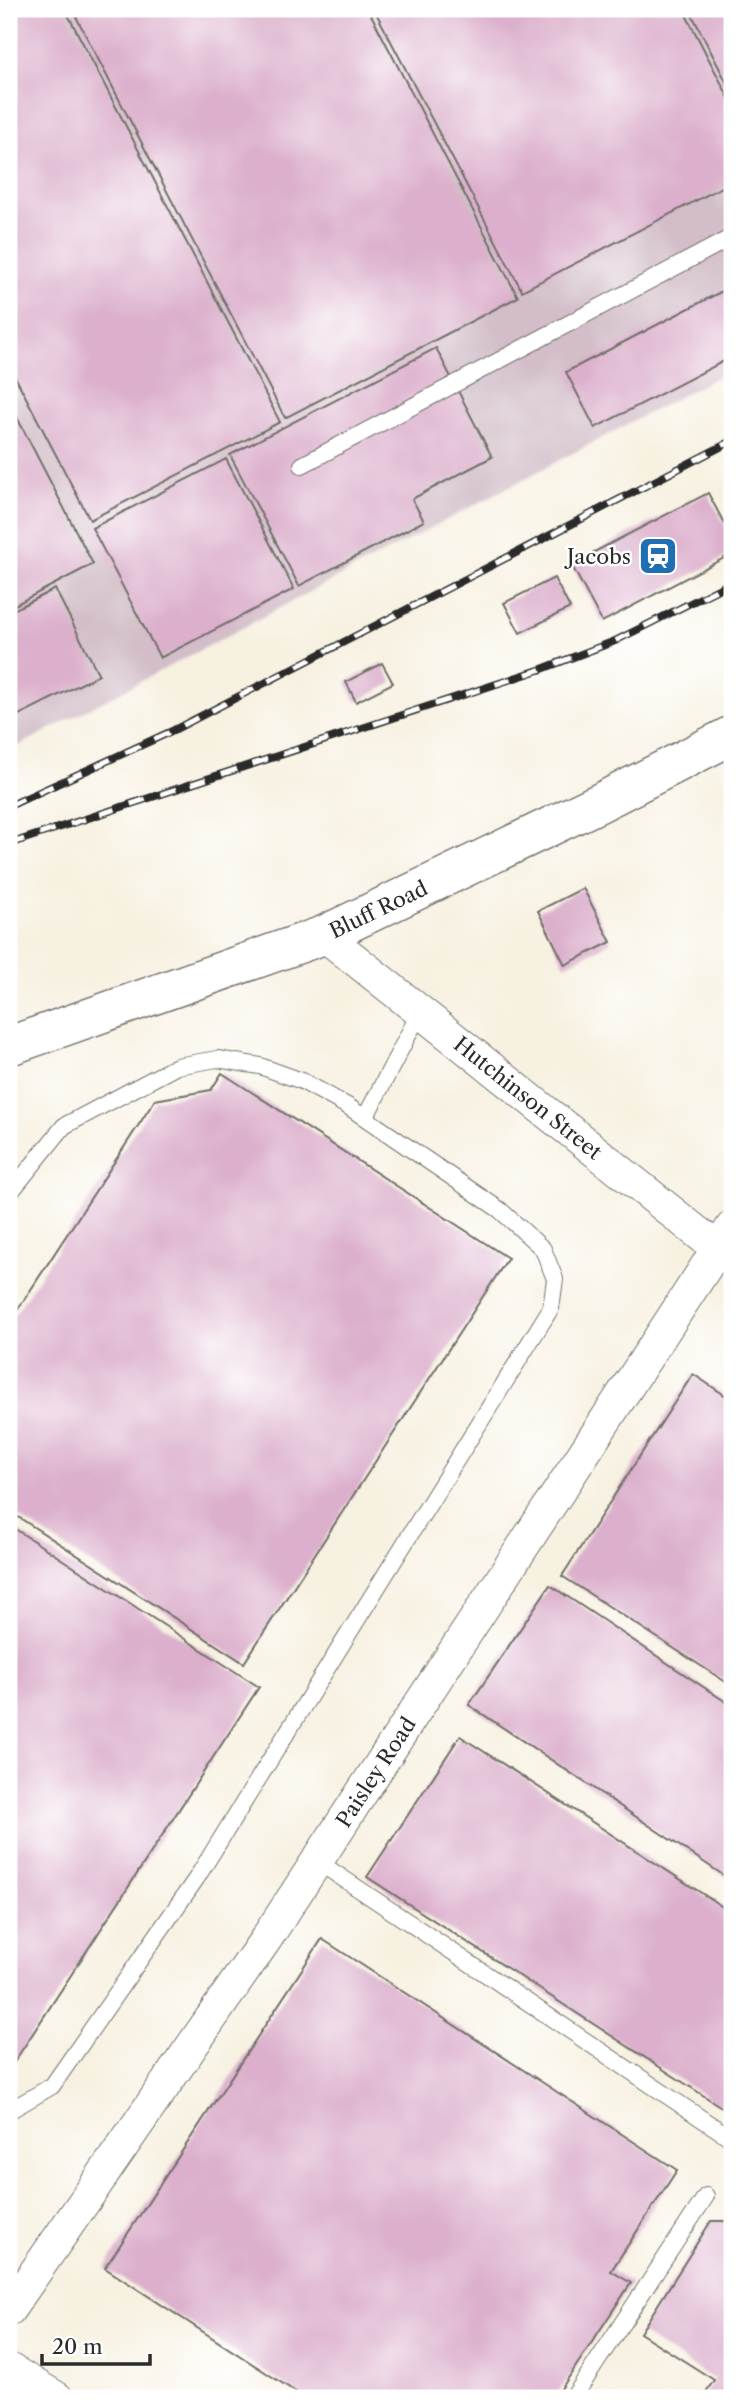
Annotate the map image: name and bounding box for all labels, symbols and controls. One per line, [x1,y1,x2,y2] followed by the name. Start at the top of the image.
[637,535,679,577] station icon: Jacobs
[564,544,631,569] place label: Jacobs
[325,875,431,943] street label: Bluff Road
[449,1031,608,1164] street label: Hutchinson Street
[330,1712,421,1832] street label: Paisley Road
[42,2323,150,2367] scale bar
[52,2334,103,2359] text: 20 m

